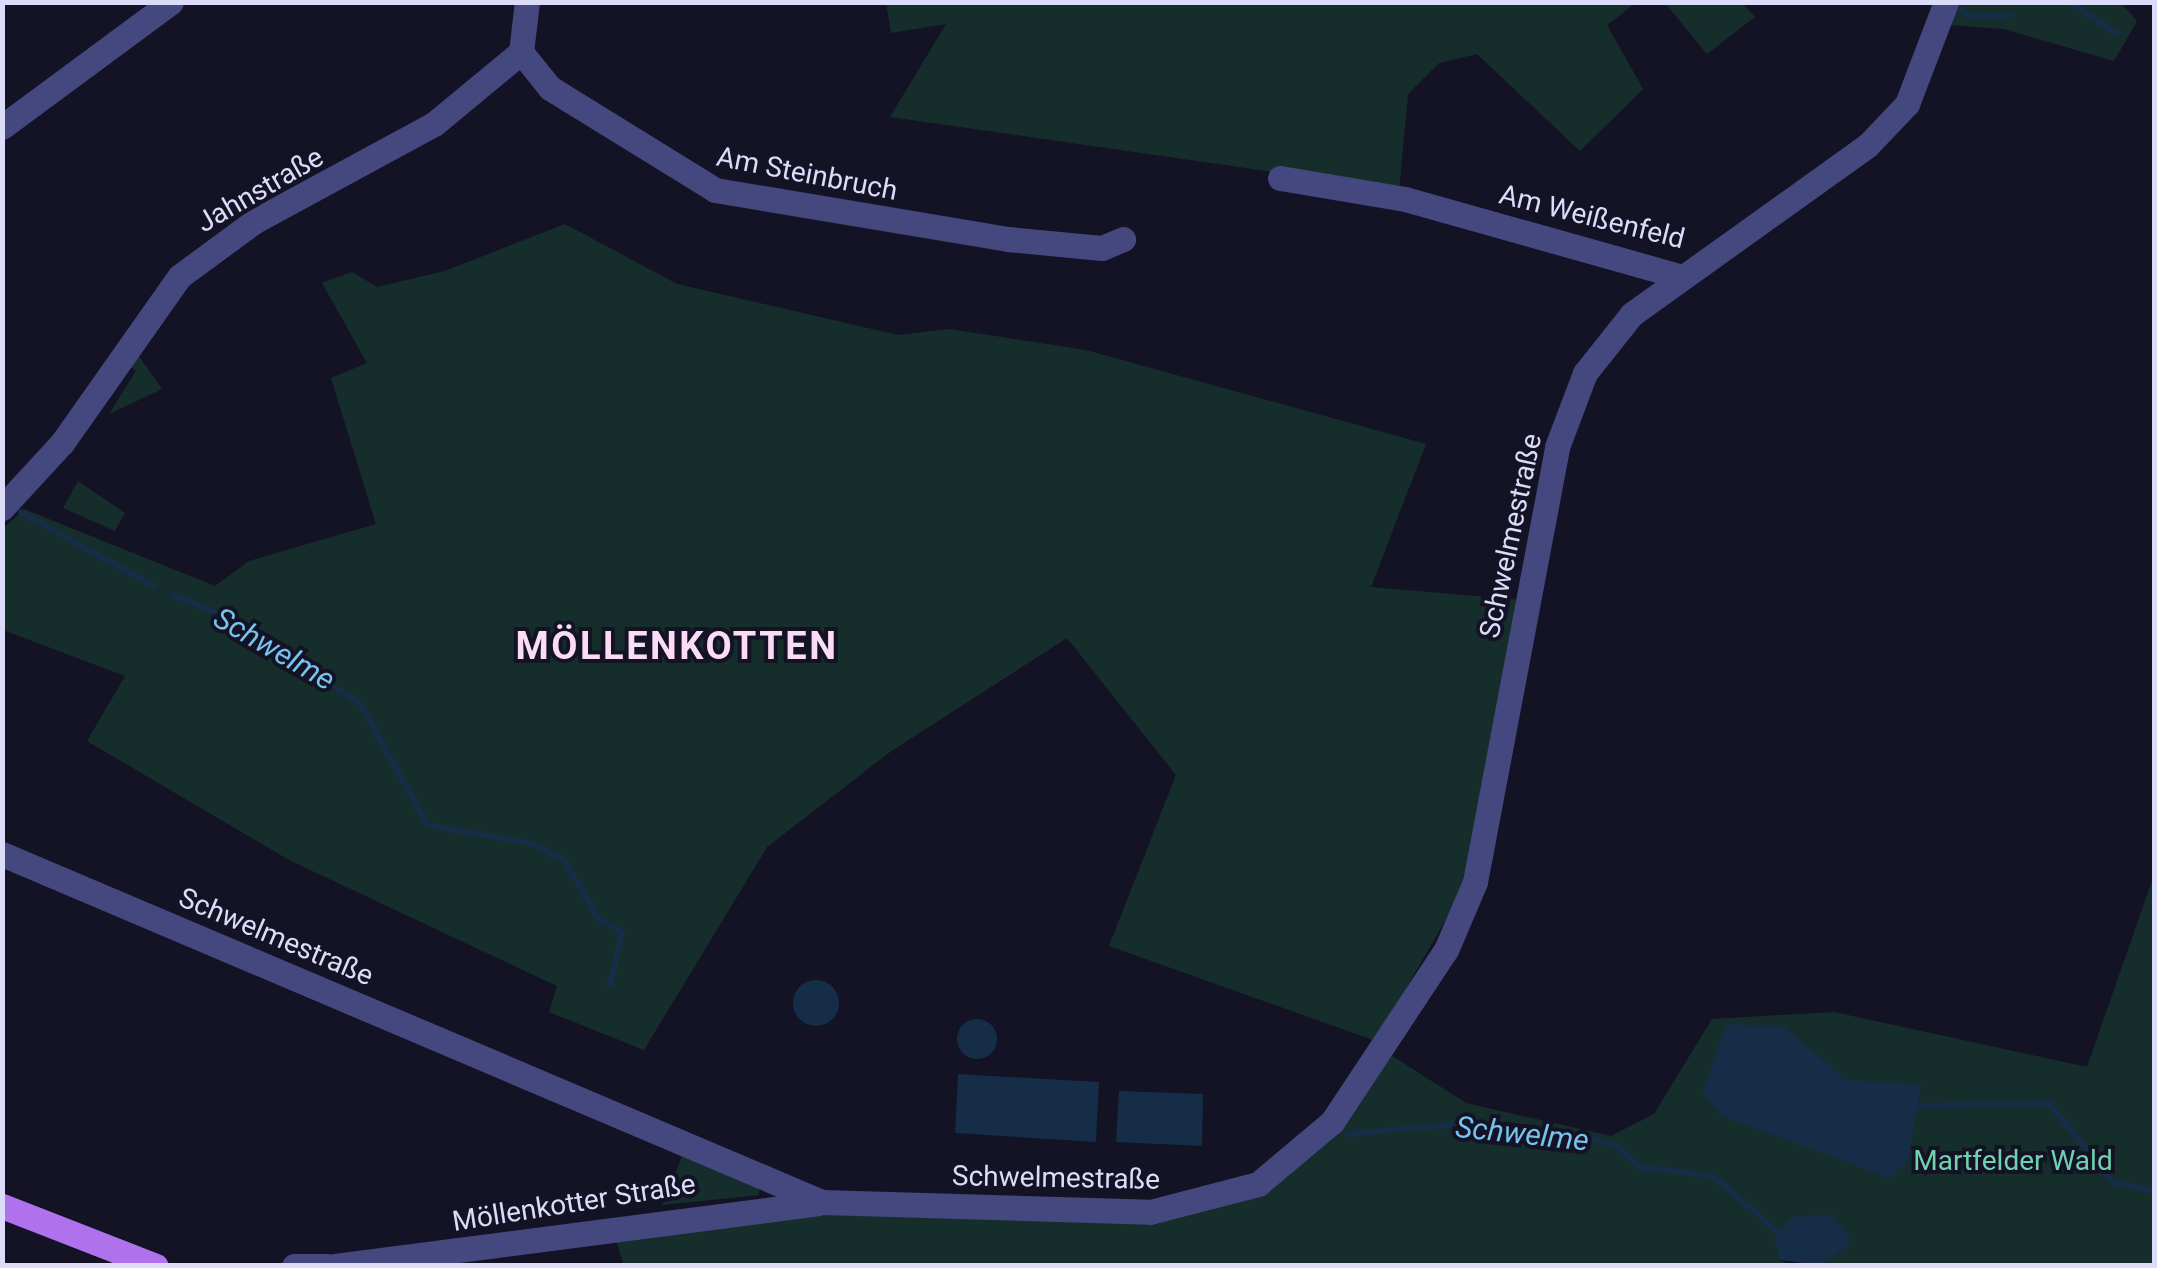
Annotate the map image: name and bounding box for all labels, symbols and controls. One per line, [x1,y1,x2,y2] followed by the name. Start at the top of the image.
[191,140,329,240] street label: Jahnstraße
[714,140,900,208] street label: Am Steinbruch
[1496,178,1688,256] street label: Am Weißenfeld
[1473,431,1549,641] street label: Schwelmestraße
[207,600,341,698] water label: Schwelme
[516,624,838,670] district label: MÖLLENKOTTEN
[174,881,378,993] street label: Schwelmestraße
[1454,1109,1590,1159] water label: Schwelme
[1913,1144,2113,1178] park label: Martfelder Wald
[952,1159,1160,1197] street label: Schwelmestraße
[450,1167,698,1239] street label: Möllenkotter Straße

